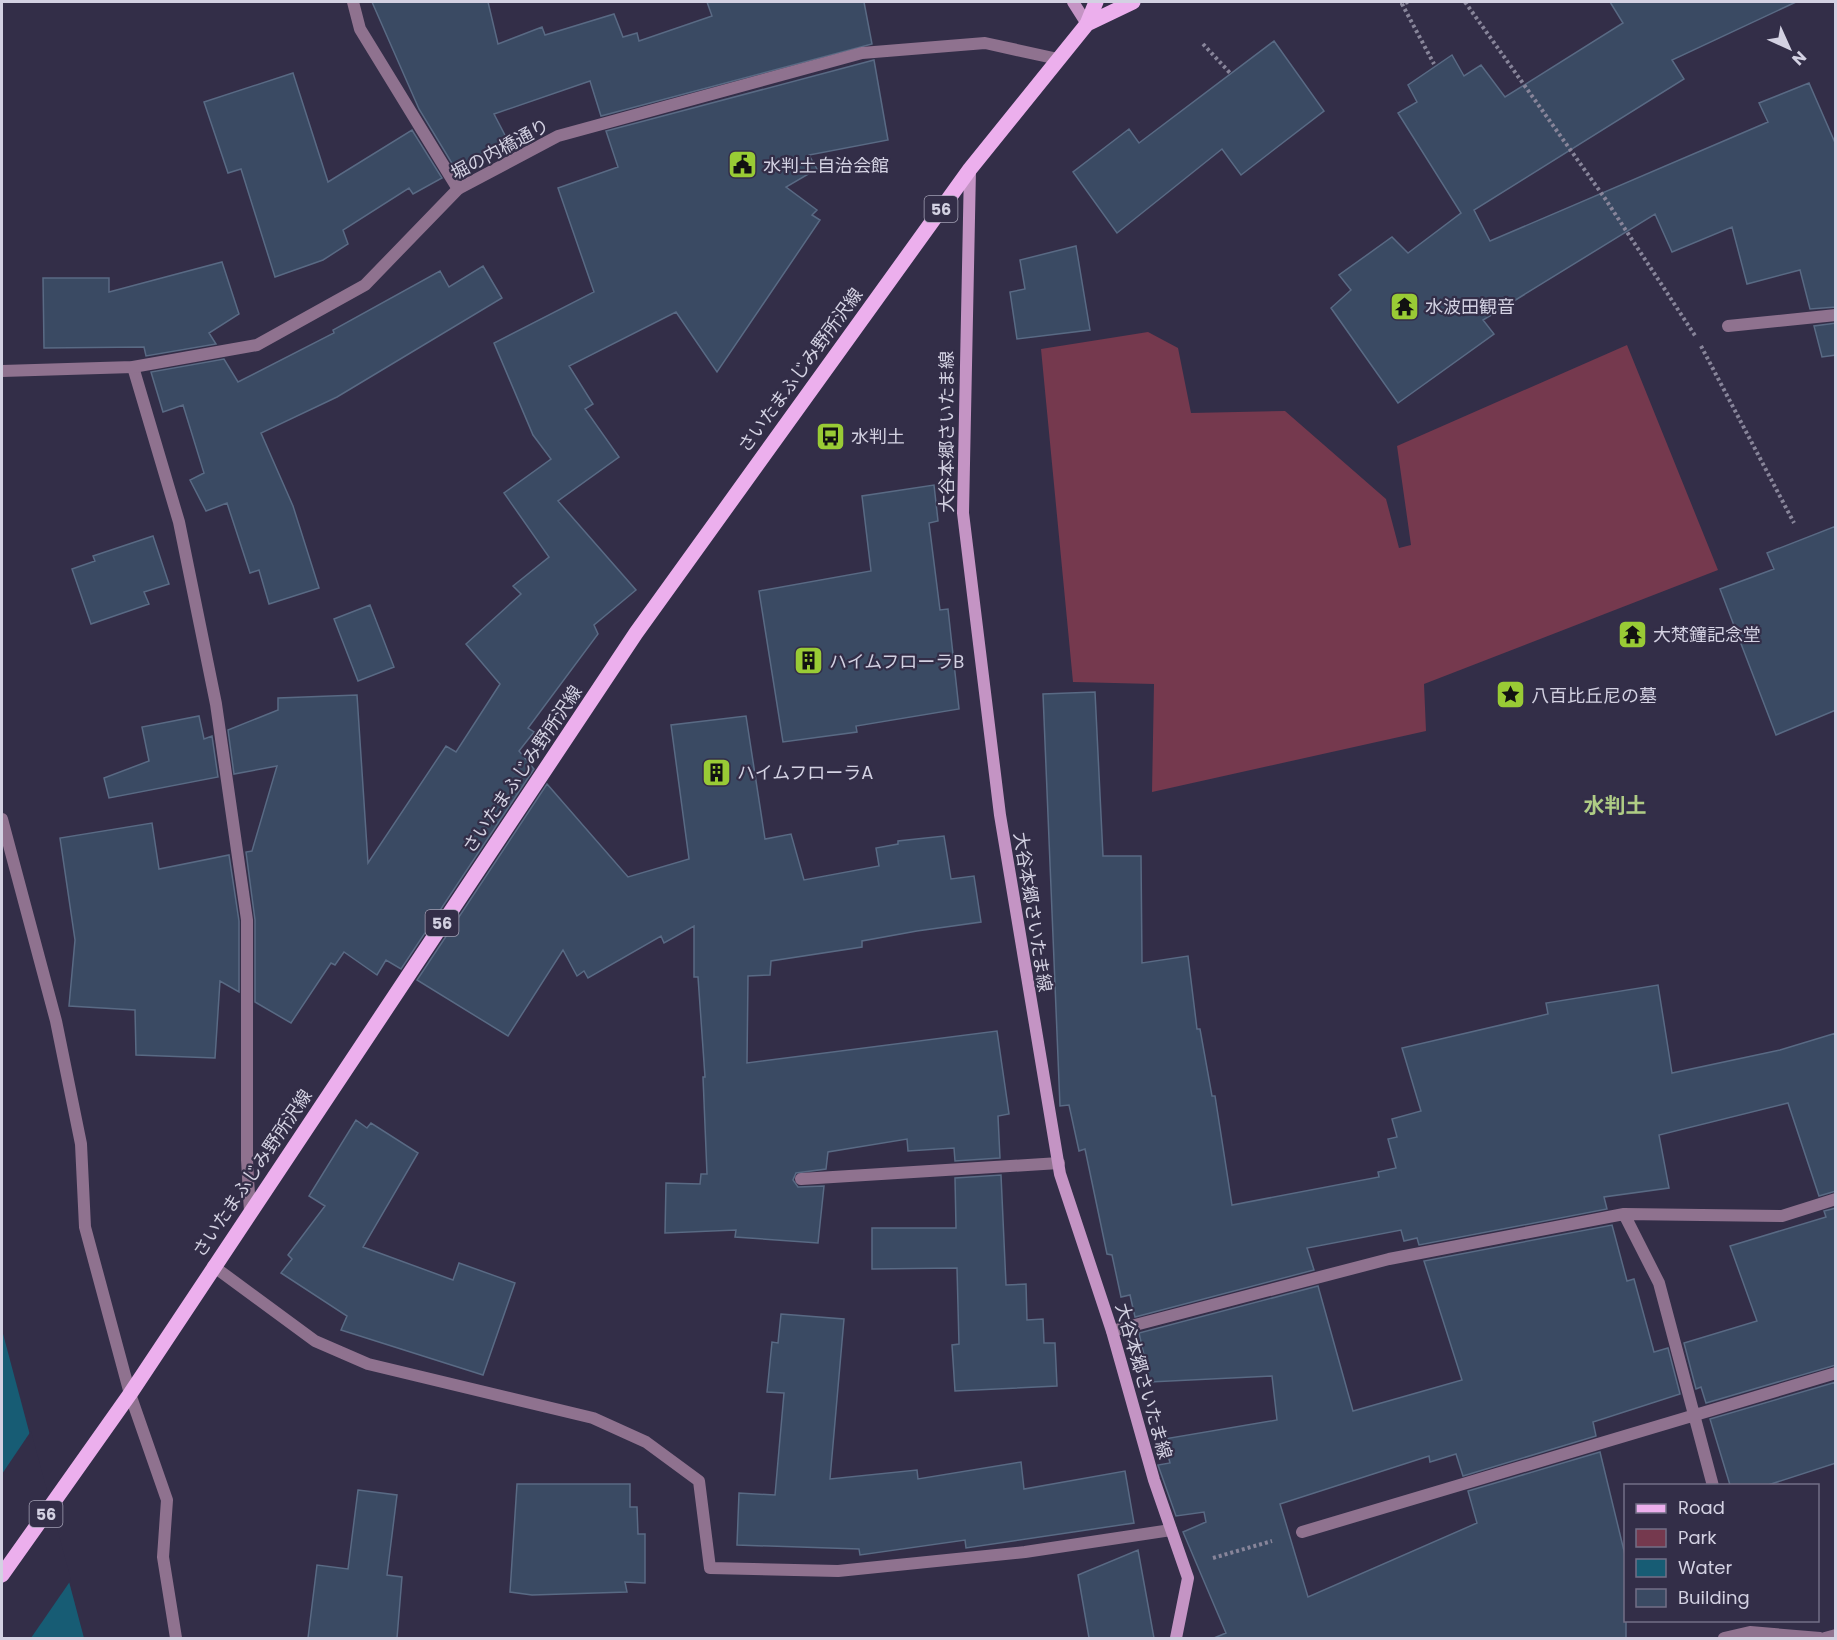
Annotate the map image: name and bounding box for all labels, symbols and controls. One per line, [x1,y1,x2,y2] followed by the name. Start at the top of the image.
[1759,18,1819,78] north arrow
[1787,46,1812,71] text: N
[446,113,554,185] street label: 堀の内橋通り
[726,149,758,181] public building icon: 水判土自治会館
[763,153,889,178] place label: 水判土自治会館
[924,196,958,222] road number: 56
[732,283,868,457] street label: さいたまふじみ野所沢線
[1388,290,1420,322] temple icon: 水波田観音
[1425,294,1515,319] place label: 水波田観音
[934,351,959,513] street label: 大谷本郷さいたま線
[814,420,846,452] bus stop icon: 水判土
[851,424,905,449] place label: 水判土
[1616,618,1648,650] temple icon: 大梵鐘記念堂
[1653,622,1761,647] place label: 大梵鐘記念堂
[792,645,824,677] building icon: ハイムフローラB
[829,649,964,674] place label: ハイムフローラB
[1494,679,1526,711] place icon: 八百比丘尼の墓
[456,680,588,858] street label: さいたまふじみ野所沢線
[1531,683,1657,708] place label: 八百比丘尼の墓
[700,756,732,788] building icon: ハイムフローラA
[737,760,873,785] place label: ハイムフローラA
[1584,791,1647,820] district label: 水判土
[1008,830,1058,994] street label: 大谷本郷さいたま線
[426,910,458,936] road number: 56
[186,1084,318,1262] street label: さいたまふじみ野所沢線
[1110,1300,1178,1462] street label: 大谷本郷さいたま線
[1624,1484,1819,1622] legend
[1678,1495,1725,1520] text: Road
[30,1501,63,1527] road number: 56
[1678,1525,1717,1550] text: Park
[1678,1555,1732,1580] text: Water
[1678,1585,1750,1610] text: Building

